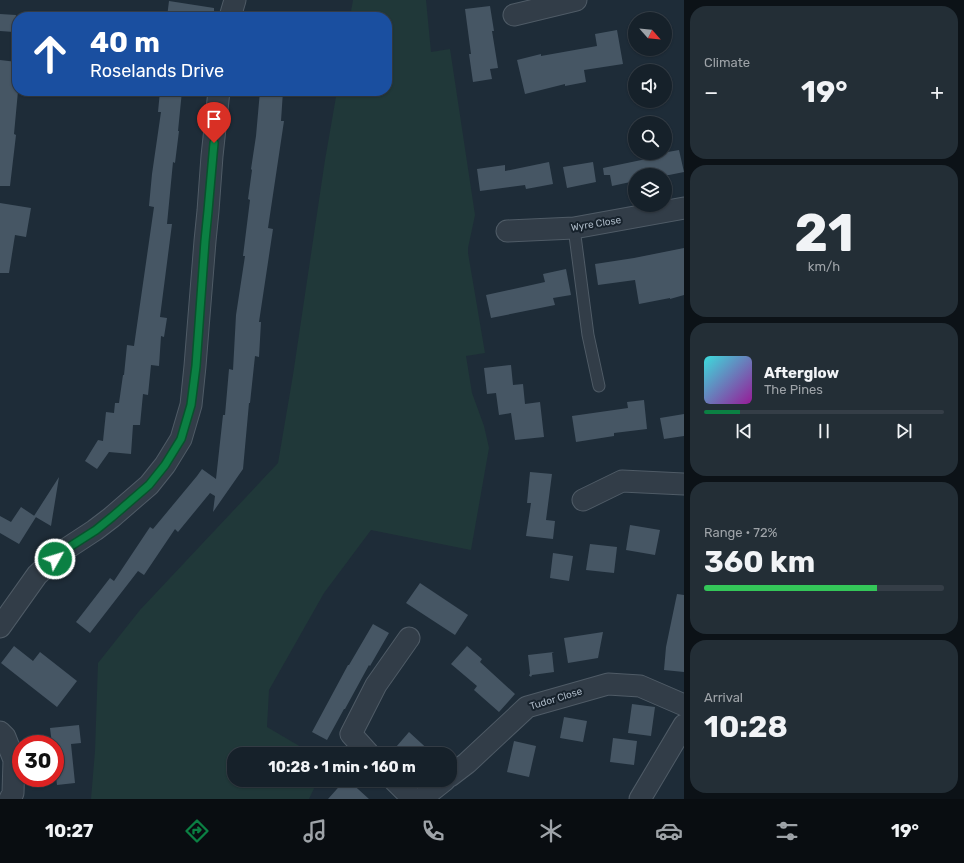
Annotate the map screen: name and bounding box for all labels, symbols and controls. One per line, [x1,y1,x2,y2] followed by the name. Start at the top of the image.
[628,12,672,56] north arrow
[628,12,672,212] map controls
[90,26,160,59] text: 40 m
[24,28,76,80] icon: ahead
[704,55,750,70] text: Climate
[90,60,224,82] text: Roselands Drive
[628,64,672,108] button: sound
[801,74,848,110] text: 19°
[704,79,718,106] text: −
[930,79,944,106] text: +
[197,102,231,143] pin
[203,108,225,130] icon: arrive
[628,116,672,160] button: search
[628,168,672,212] button: layers
[794,202,854,264] text: 21
[570,214,622,234] street label: Wyre Close
[808,259,840,274] text: km/h
[764,364,839,382] text: Afterglow
[764,382,823,397] text: The Pines
[733,420,755,442] icon: previous
[813,420,835,442] icon: pause
[893,420,915,442] icon: next
[704,525,777,540] text: Range · 72%
[34,538,76,580] position arrow
[704,544,815,580] text: 360 km
[528,685,584,713] street label: Tudor Close
[704,690,743,705] text: Arrival
[704,709,788,745] text: 10:28
[12,735,64,787] speed limit sign: 30
[268,758,416,776] text: 10:28 · 1 min · 160 m
[183,817,211,845] icon: directions
[301,817,329,845] icon: music
[419,817,447,845] icon: phone
[537,817,565,845] icon: climate
[655,817,683,845] icon: car
[773,817,801,845] icon: filters
[45,820,93,842] text: 10:27
[891,820,919,842] text: 19°

